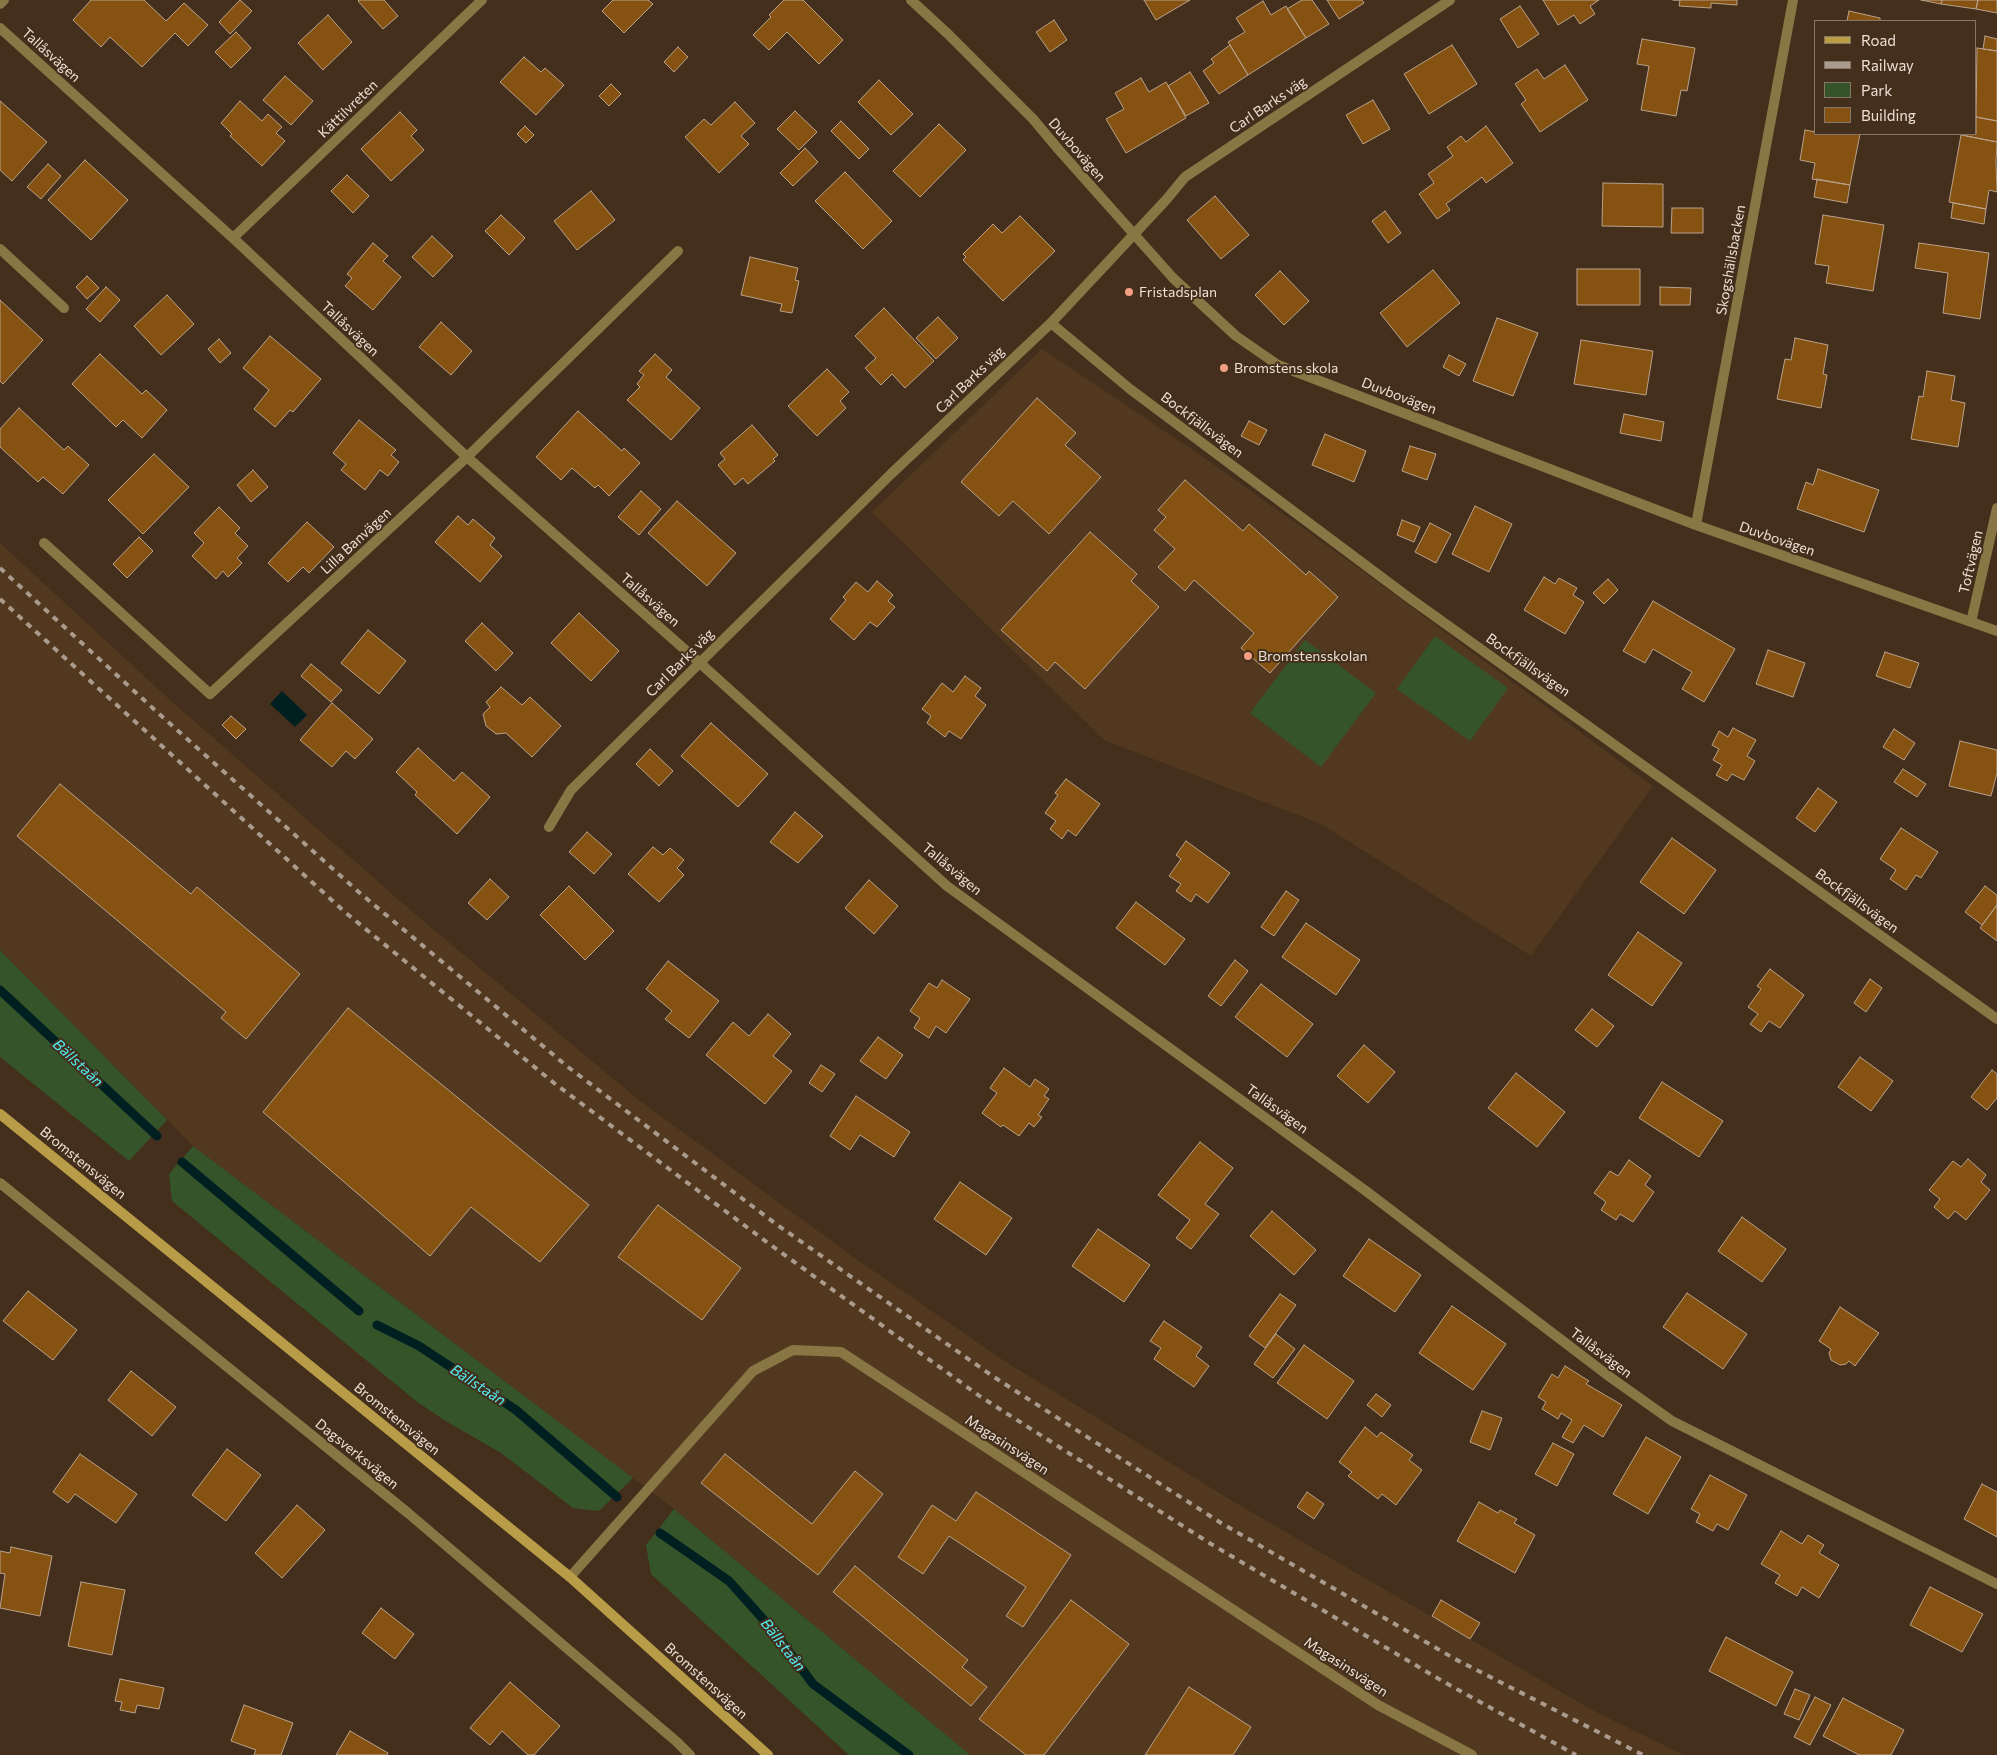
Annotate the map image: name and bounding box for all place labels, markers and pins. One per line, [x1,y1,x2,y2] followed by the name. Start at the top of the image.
[1139,284,1217,300] place label: Fristadsplan
[1123,286,1135,298] marker: Fristadsplan
[1234,360,1338,376] place label: Bromstens skola
[1218,362,1230,374] marker: Bromstens skola
[1258,648,1368,664] place label: Bromstensskolan
[1242,650,1254,662] marker: Bromstensskolan

